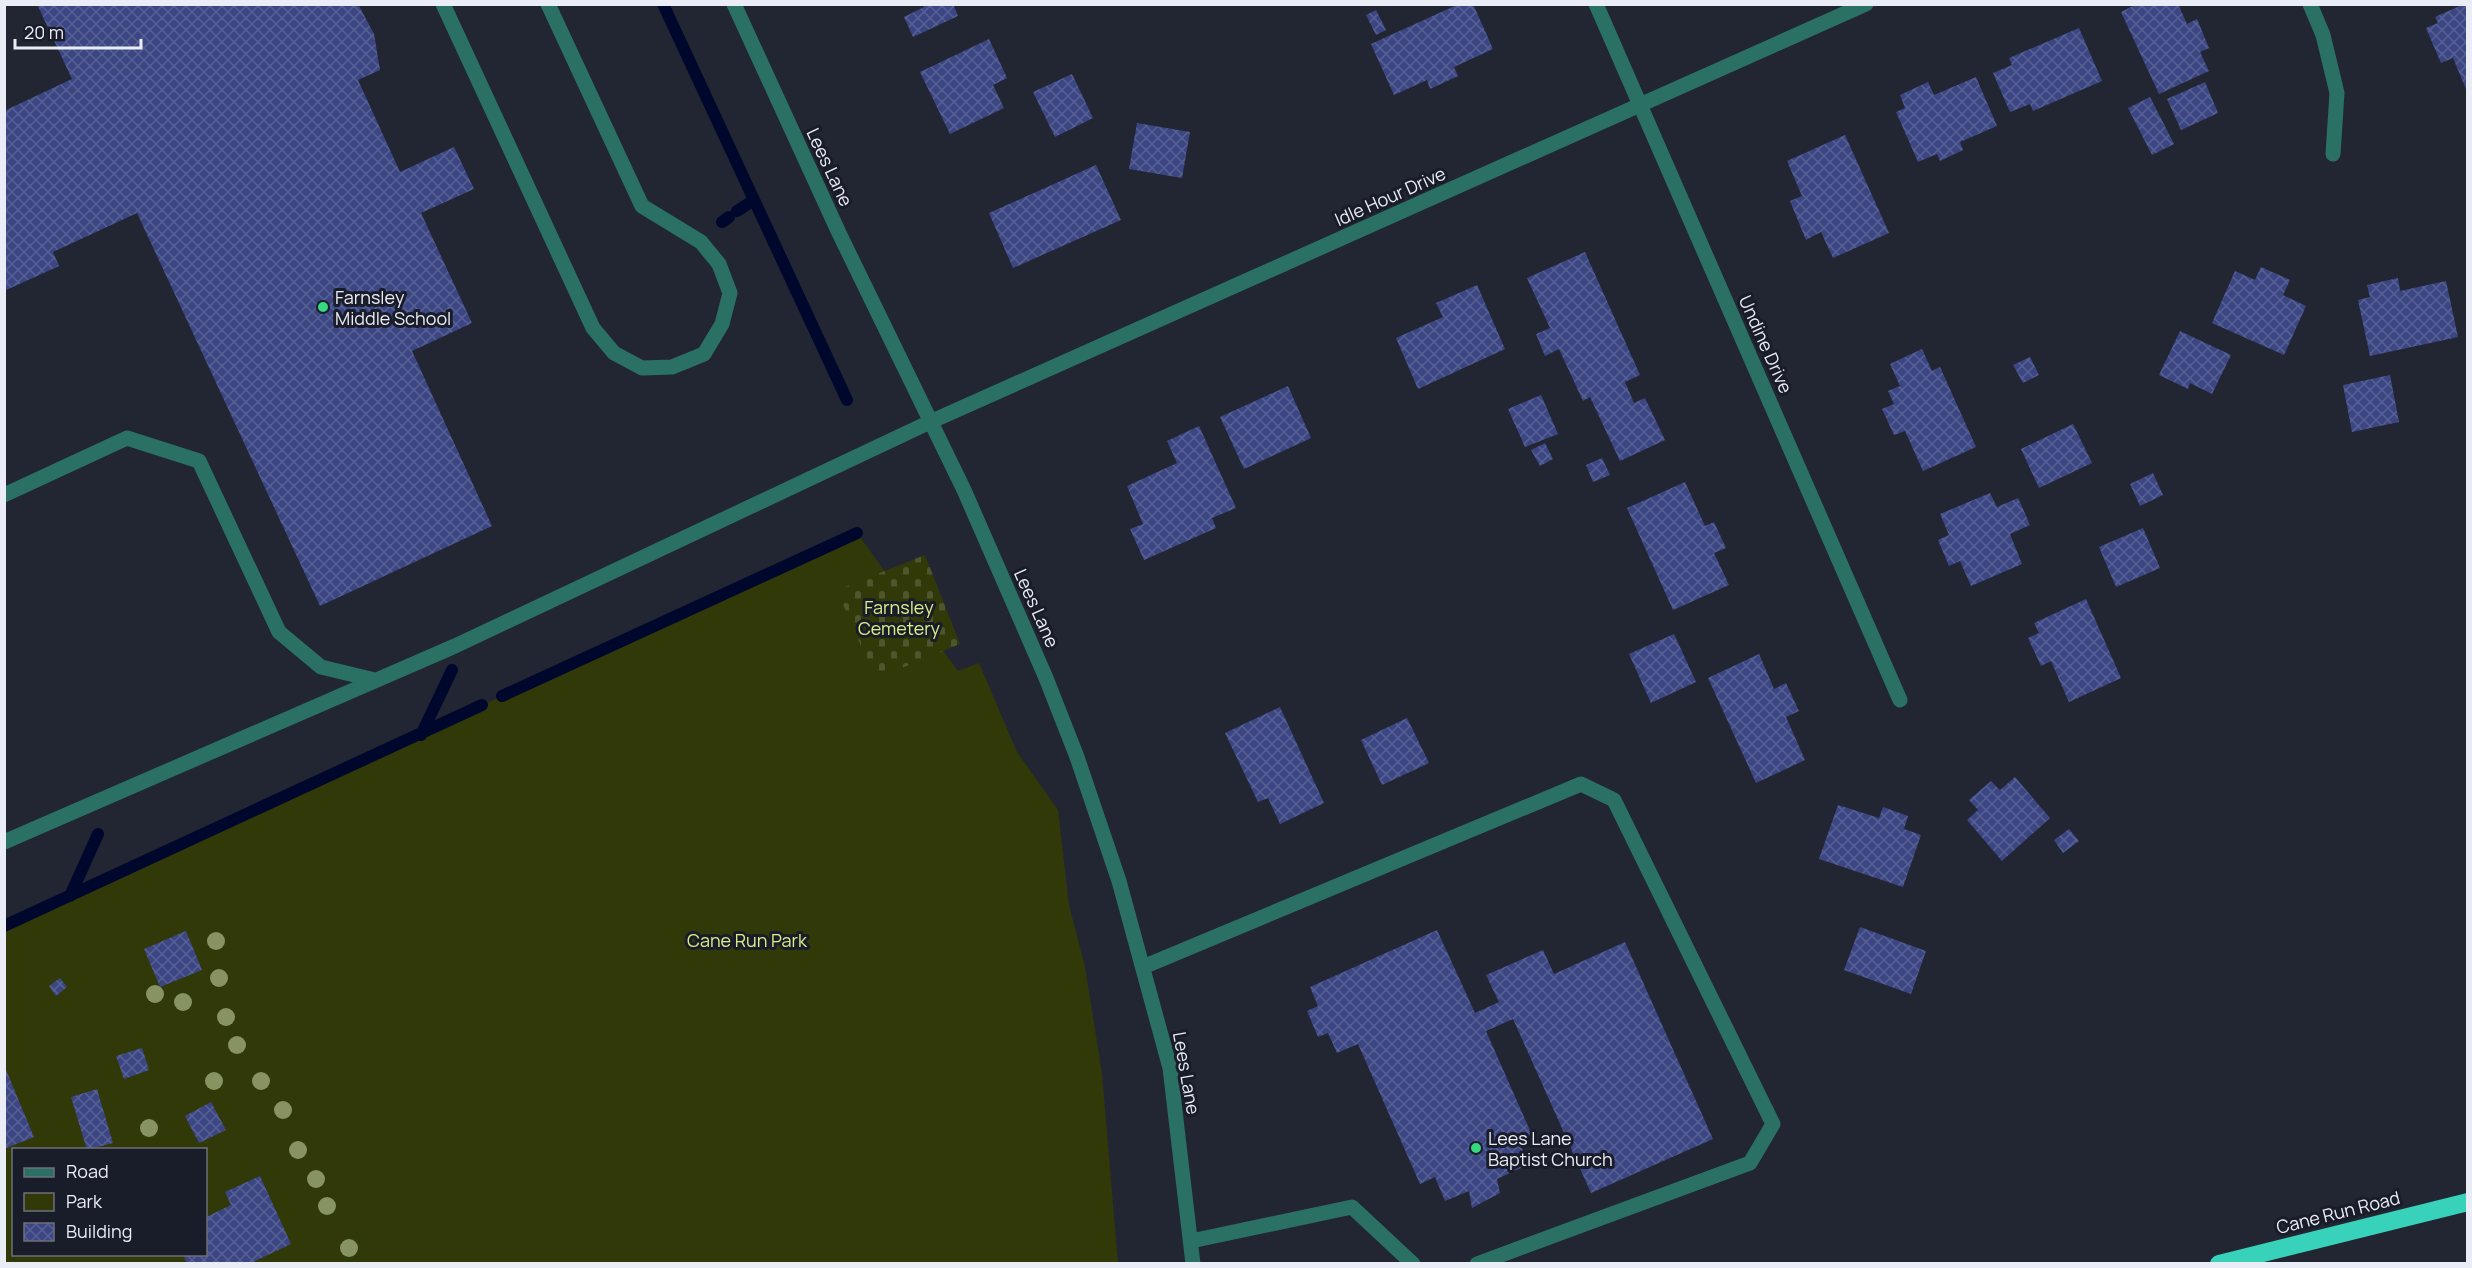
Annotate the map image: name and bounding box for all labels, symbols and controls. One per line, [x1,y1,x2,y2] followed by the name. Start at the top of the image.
[15,12,141,50] scale bar
[24,20,64,44] text: 20 m
[801,124,859,210] street label: Lees Lane
[1331,161,1449,231] street label: Idle Hour Drive
[335,285,451,330] place label: Farnsley Middle School
[1734,291,1798,397] street label: Undine Drive
[316,300,330,314] marker: Farnsley Middle School
[1009,565,1065,651] street label: Lees Lane
[858,595,941,640] park label: Farnsley Cemetery
[687,928,808,952] park label: Cane Run Park
[1168,1030,1206,1116] street label: Lees Lane
[1488,1126,1613,1171] place label: Lees Lane Baptist Church
[1469,1141,1483,1155] marker: Lees Lane Baptist Church
[12,1148,207,1256] legend
[66,1159,109,1183] text: Road
[2274,1185,2402,1239] street label: Cane Run Road
[66,1189,103,1213] text: Park
[66,1219,132,1243] text: Building

